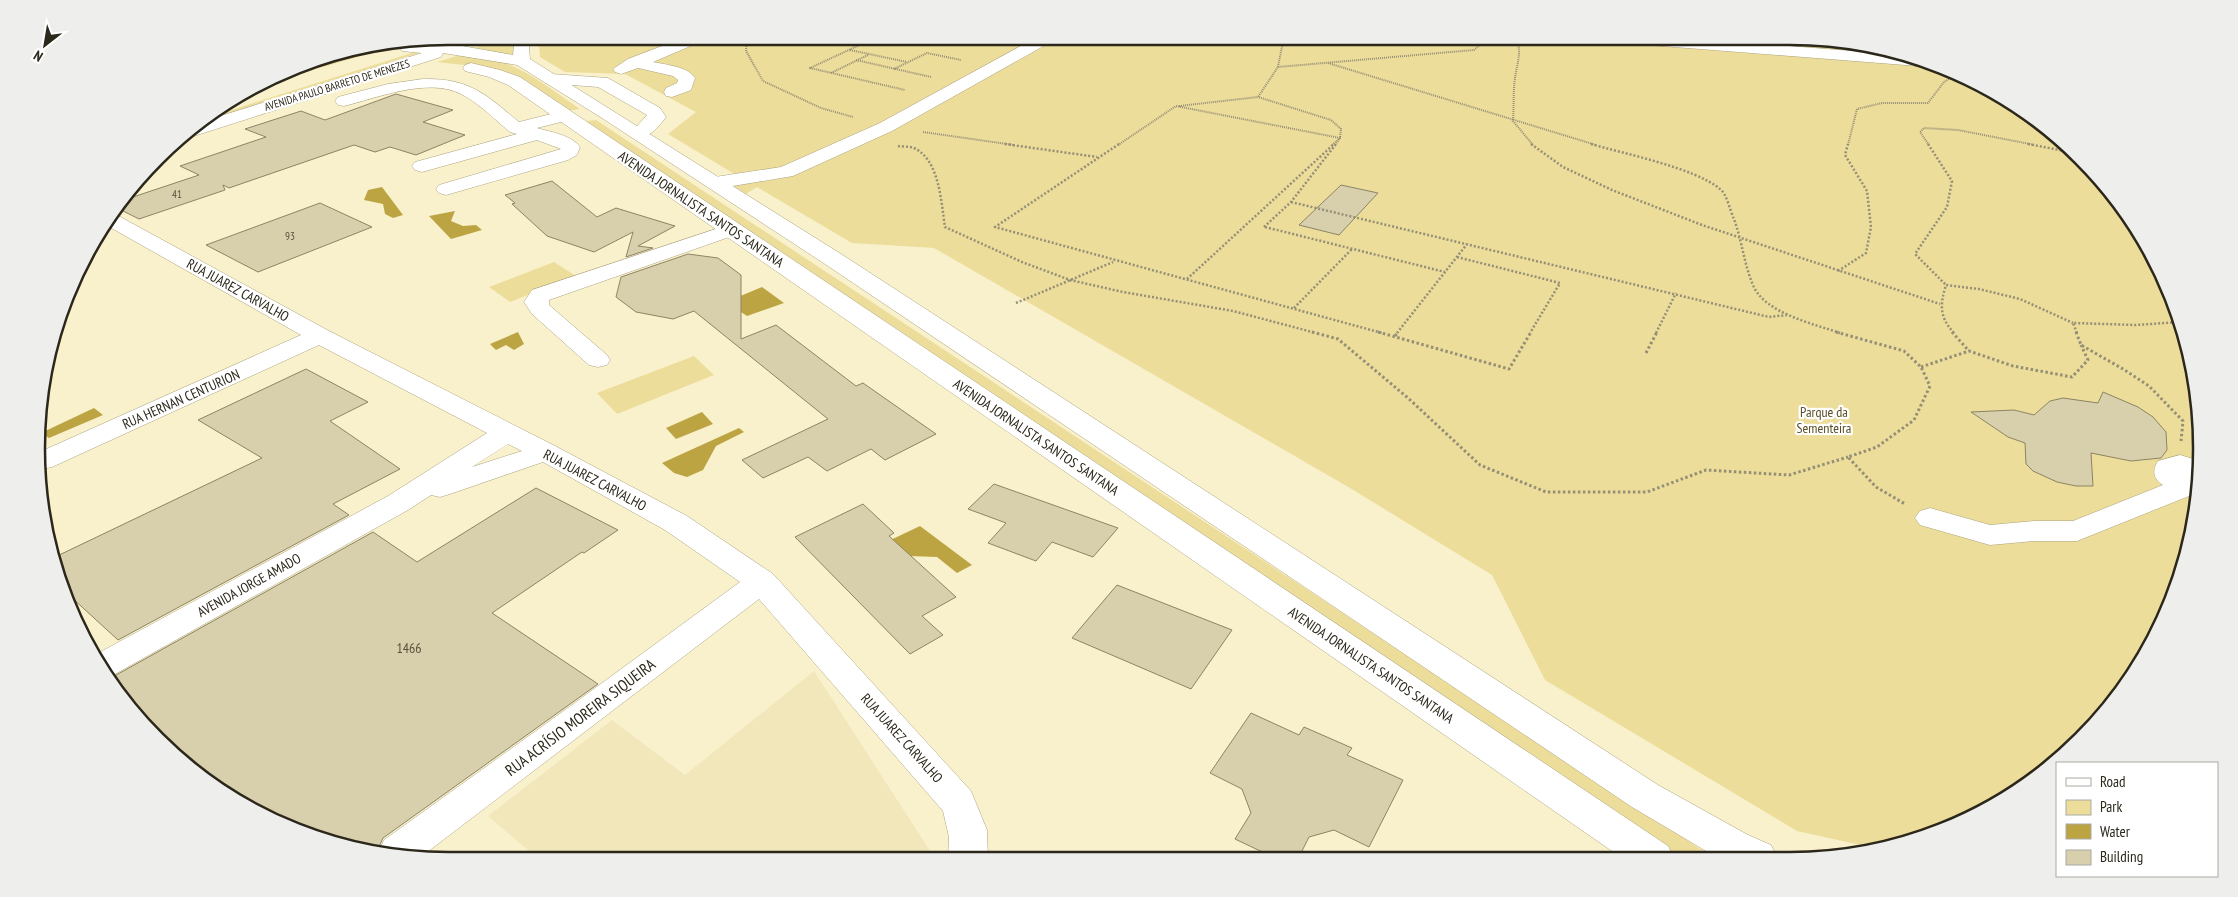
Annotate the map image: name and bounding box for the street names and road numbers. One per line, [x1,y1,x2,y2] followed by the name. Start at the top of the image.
[263,56,412,114] street label: AVENIDA PAULO BARRETO DE MENEZES
[615,147,788,271] street label: AVENIDA JORNALISTA SANTOS SANTANA
[184,254,293,326] street label: RUA JUAREZ CARVALHO
[119,365,243,433] street label: RUA HERNAN CENTURION
[950,375,1123,499] street label: AVENIDA JORNALISTA SANTOS SANTANA
[540,445,650,515] street label: RUA JUAREZ CARVALHO
[194,549,304,621] street label: AVENIDA JORGE AMADO
[1285,603,1458,727] street label: AVENIDA JORNALISTA SANTOS SANTANA
[501,654,659,780] street label: RUA ACRÍSIO MOREIRA SIQUEIRA
[857,690,947,787] street label: RUA JUAREZ CARVALHO

